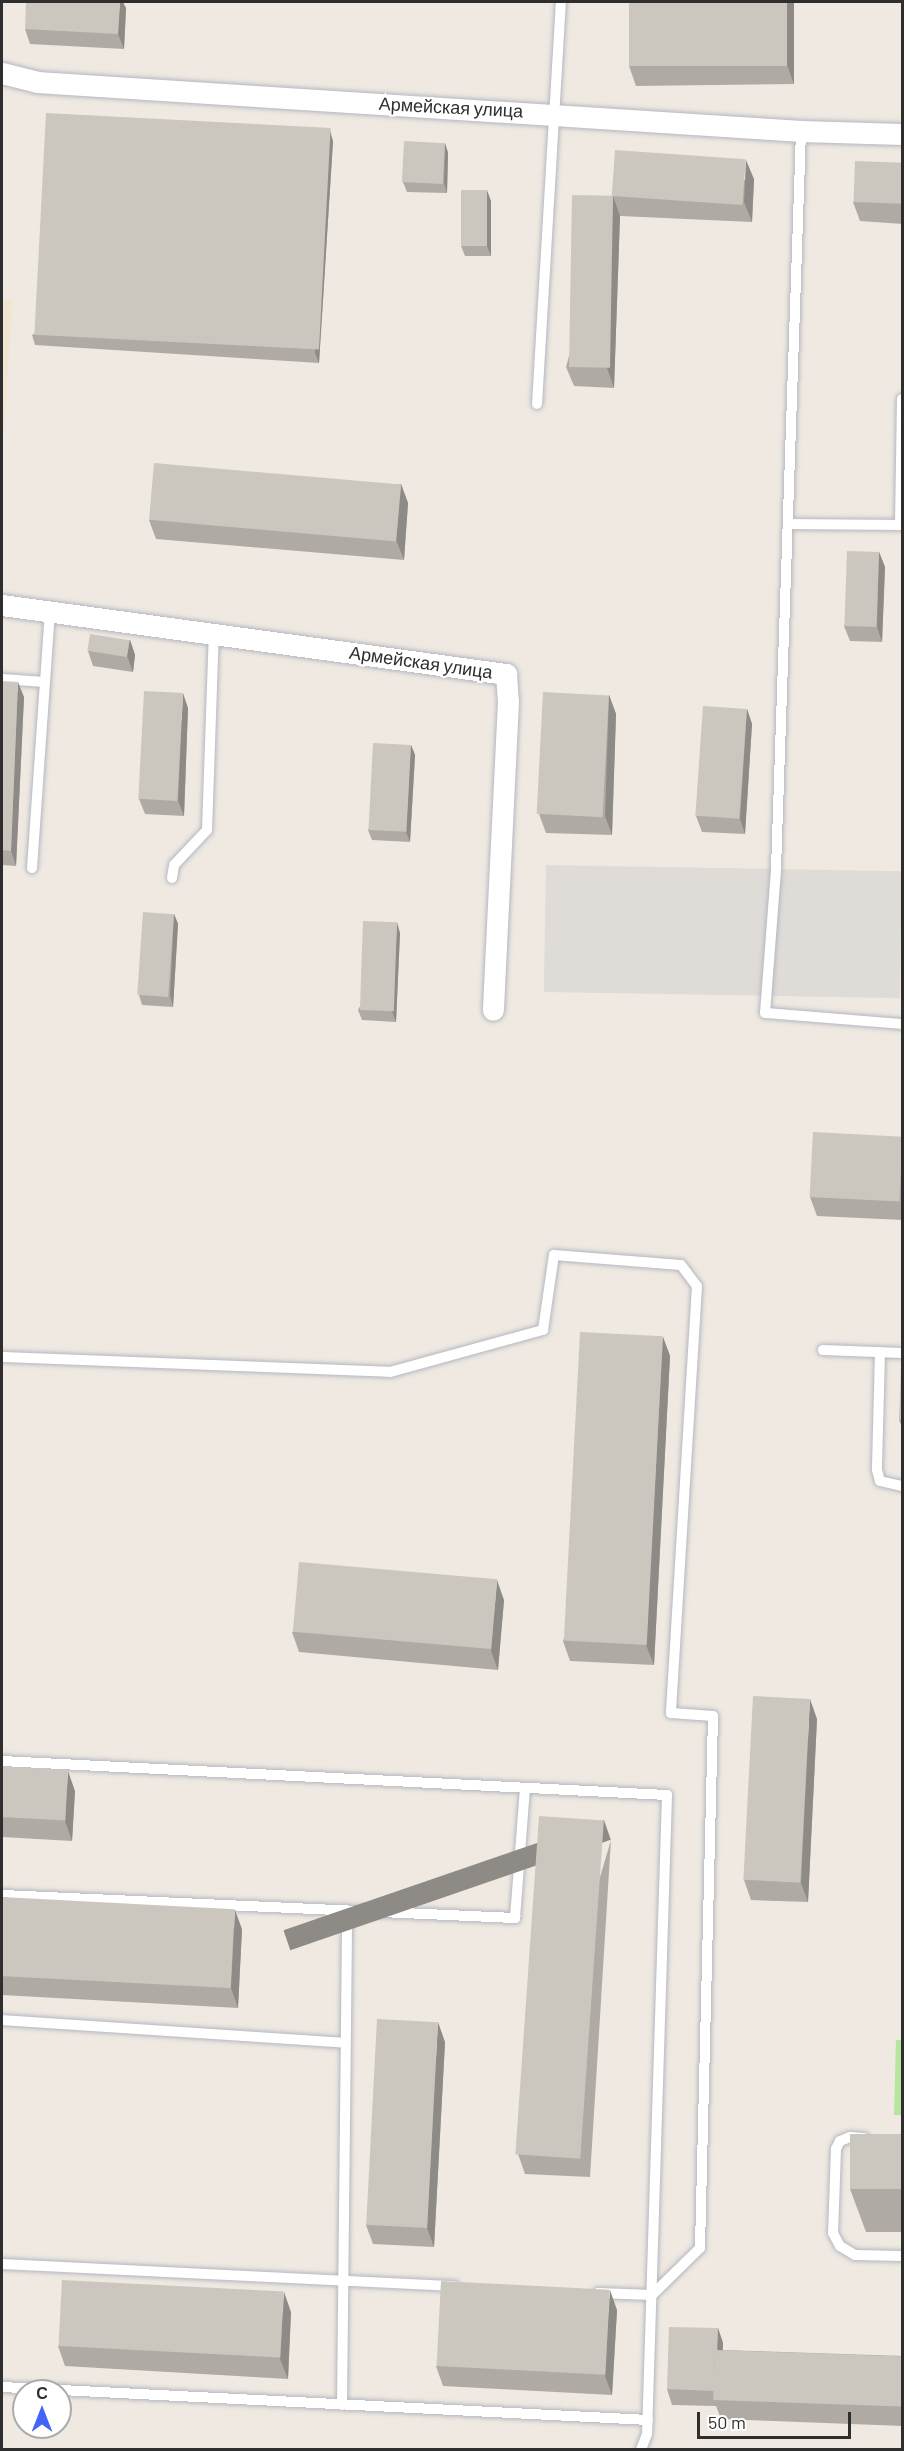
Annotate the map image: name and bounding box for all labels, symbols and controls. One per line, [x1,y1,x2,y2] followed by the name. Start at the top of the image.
[378,92,524,122] street label: Армейская улица
[348,641,494,683] street label: Армейская улица
[12,2379,72,2439] north arrow
[36,2383,48,2402] text: С
[700,2400,854,2438] scale bar
[708,2411,746,2433] text: 50 m

